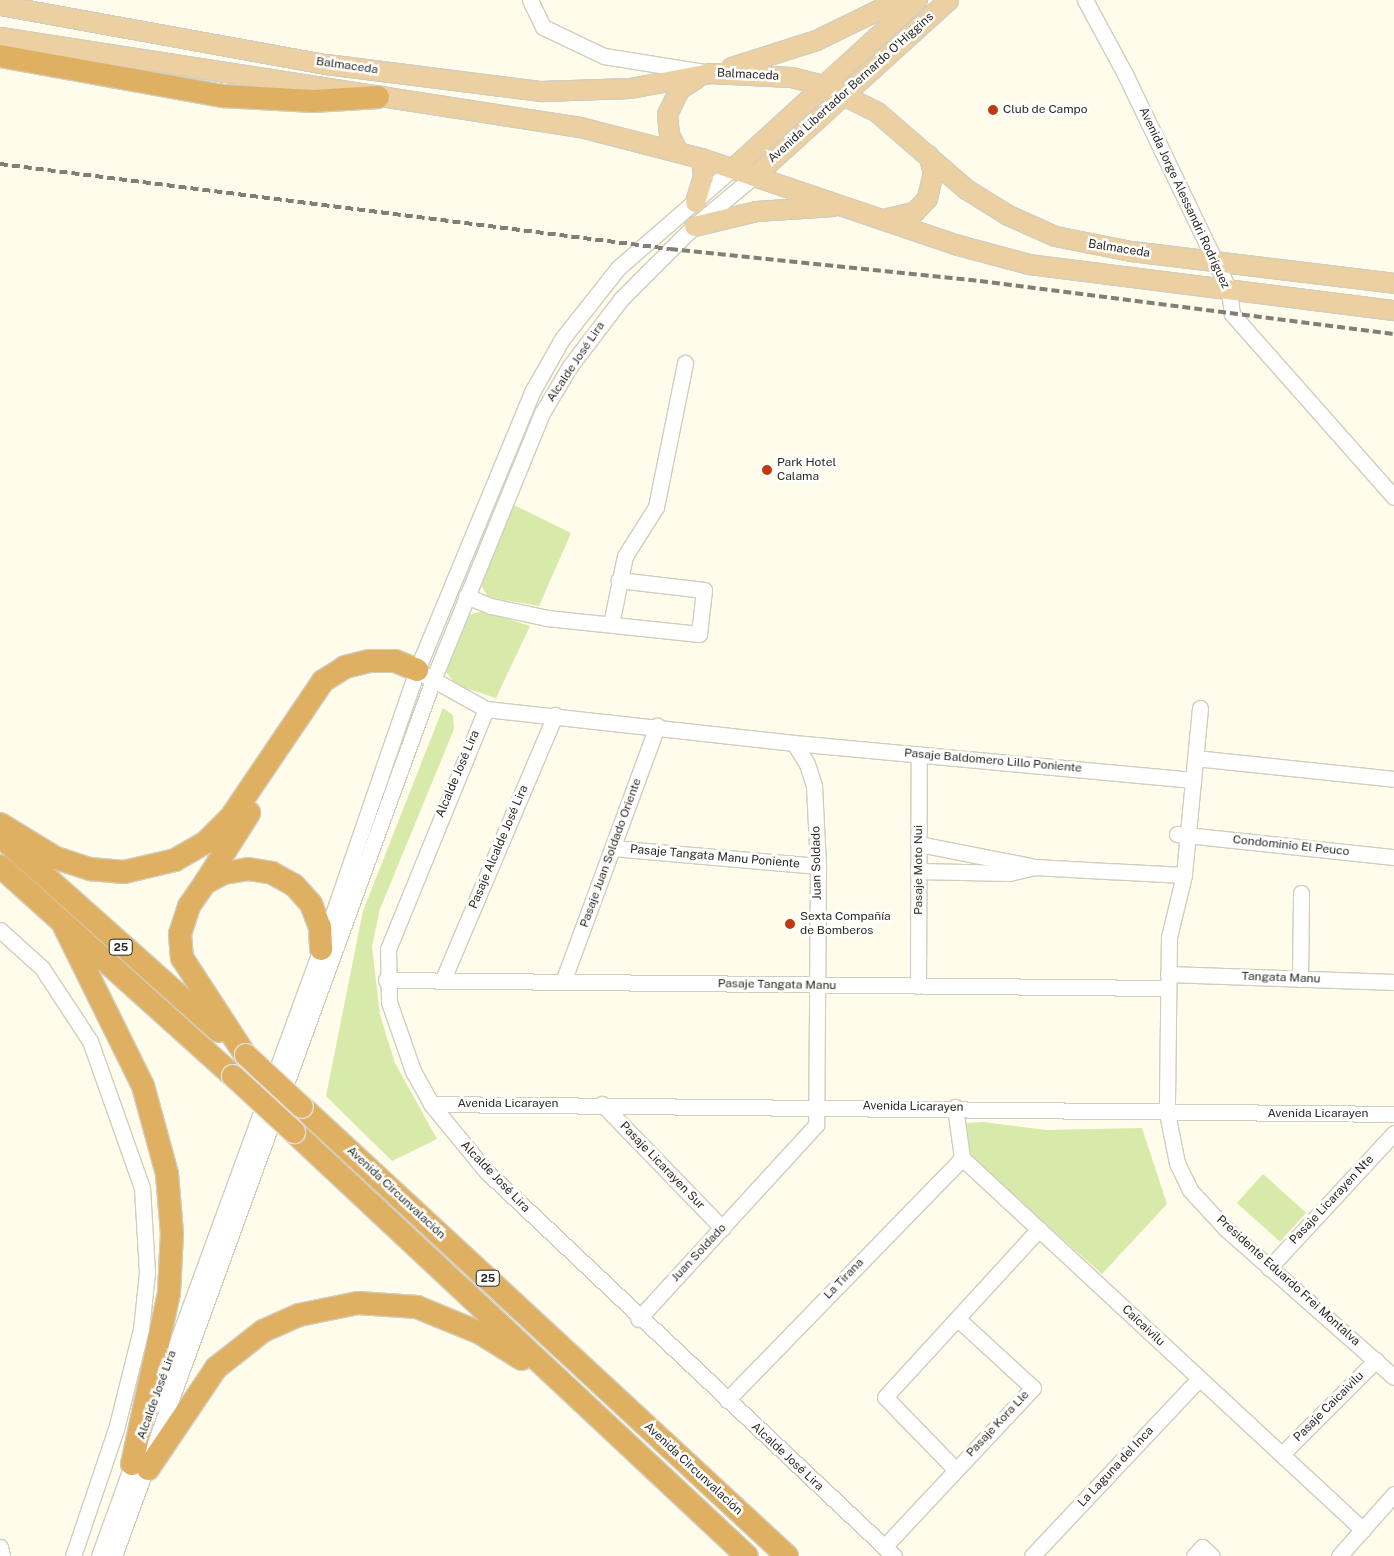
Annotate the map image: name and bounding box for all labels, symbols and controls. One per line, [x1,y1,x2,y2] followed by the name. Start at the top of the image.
[765,10,937,166] street label: Avenida Libertador Bernardo O'Higgins
[315,55,379,77] street label: Balmaceda
[717,66,779,84] street label: Balmaceda
[1003,103,1088,117] place label: Club de Campo
[987,104,999,116] marker: Club de Campo
[1136,105,1232,291] street label: Avenida Jorge Alessandri Rodríguez
[1087,237,1151,261] street label: Balmaceda
[544,319,608,405] street label: Alcalde José Lira
[777,456,836,484] place label: Park Hotel Calama
[761,464,773,476] marker: Park Hotel Calama
[433,728,483,820] street label: Alcalde José Lira
[903,746,1083,776] street label: Pasaje Baldomero Lillo Poniente
[577,776,645,930] street label: Pasaje Juan Soldado Oriente
[466,783,532,911] street label: Pasaje Alcalde José Lira
[912,825,926,915] street label: Pasaje Moto Nui
[809,826,825,900] street label: Juan Soldado
[1232,833,1350,859] street label: Condominio El Peuco
[629,842,801,872] street label: Pasaje Tangata Manu Poniente
[800,910,891,938] place label: Sexta Compañía de Bomberos
[784,918,796,930] marker: Sexta Compañía de Bomberos
[108,939,134,956] road number: 25
[1241,969,1321,987] street label: Tangata Manu
[718,977,836,993] street label: Pasaje Tangata Manu
[457,1097,559,1111] street label: Avenida Licarayen
[862,1099,964,1115] street label: Avenida Licarayen
[1267,1107,1369,1121] street label: Avenida Licarayen
[616,1119,708,1213] street label: Pasaje Licarayen Sur
[457,1138,533,1216] street label: Alcalde José Lira
[344,1144,448,1242] street label: Avenida Circunvalación
[1287,1152,1377,1248] street label: Pasaje Licarayen Nte
[1213,1213,1363,1349] street label: Presidente Eduardo Frei Montalva
[669,1221,729,1285] street label: Juan Soldado
[821,1256,867,1302] street label: La Tirana
[476,1270,500,1286] road number: 25
[1119,1303,1167,1349] street label: Caicaivilu
[134,1349,180,1441] street label: Alcalde José Lira
[1291,1369,1367,1445] street label: Pasaje Caicaivilu
[964,1388,1032,1460] street label: Pasaje Kora Lle
[641,1420,745,1518] street label: Avenida Circunvalación
[748,1420,826,1494] street label: Alcalde José Lira
[1075,1424,1157,1510] street label: La Laguna del Inca

